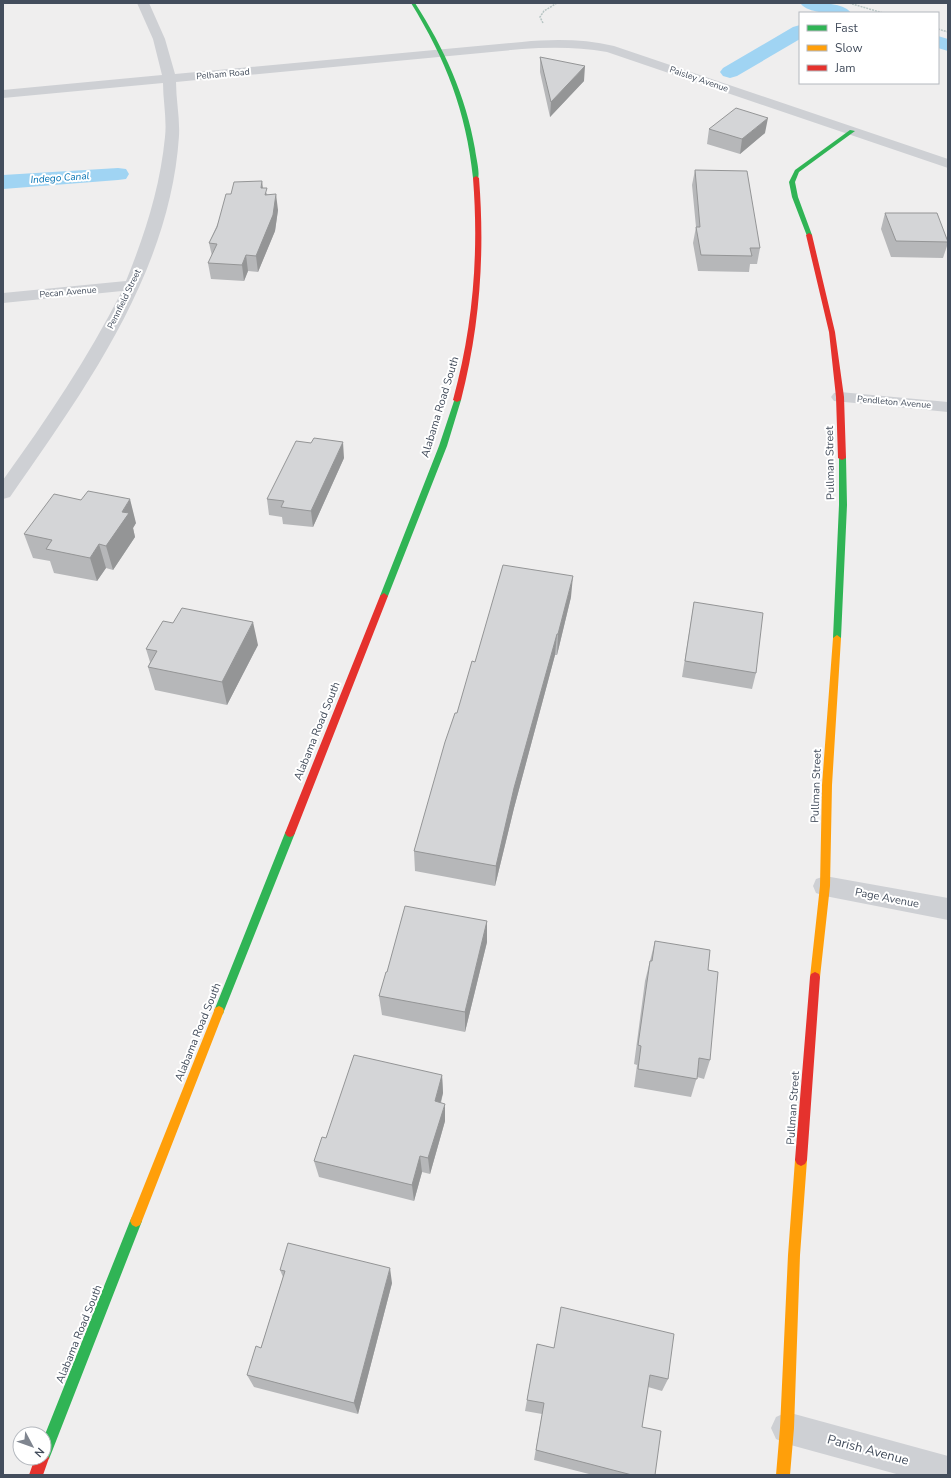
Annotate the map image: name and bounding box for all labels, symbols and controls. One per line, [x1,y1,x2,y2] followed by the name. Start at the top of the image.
[799,12,939,84] legend
[835,20,858,36] text: Fast
[835,40,863,56] text: Slow
[834,60,856,76] text: Jam
[668,63,730,95] street label: Paisley Avenue
[196,66,250,82] street label: Pelham Road
[30,169,90,187] water label: Indego Canal
[104,266,144,331] street label: Pennfield Street
[39,284,97,300] street label: Pecan Avenue
[417,355,463,459] street label: Alabama Road South
[857,393,932,411] street label: Pendleton Avenue
[822,426,838,500] street label: Pullman Street
[290,680,344,782] street label: Alabama Road South
[807,749,825,823] street label: Pullman Street
[854,884,921,912] street label: Page Avenue
[171,981,225,1083] street label: Alabama Road South
[783,1070,803,1145] street label: Pullman Street
[52,1283,106,1385] street label: Alabama Road South
[12,1426,52,1466] north arrow
[825,1430,911,1470] street label: Parish Avenue
[31,1444,48,1460] text: N

